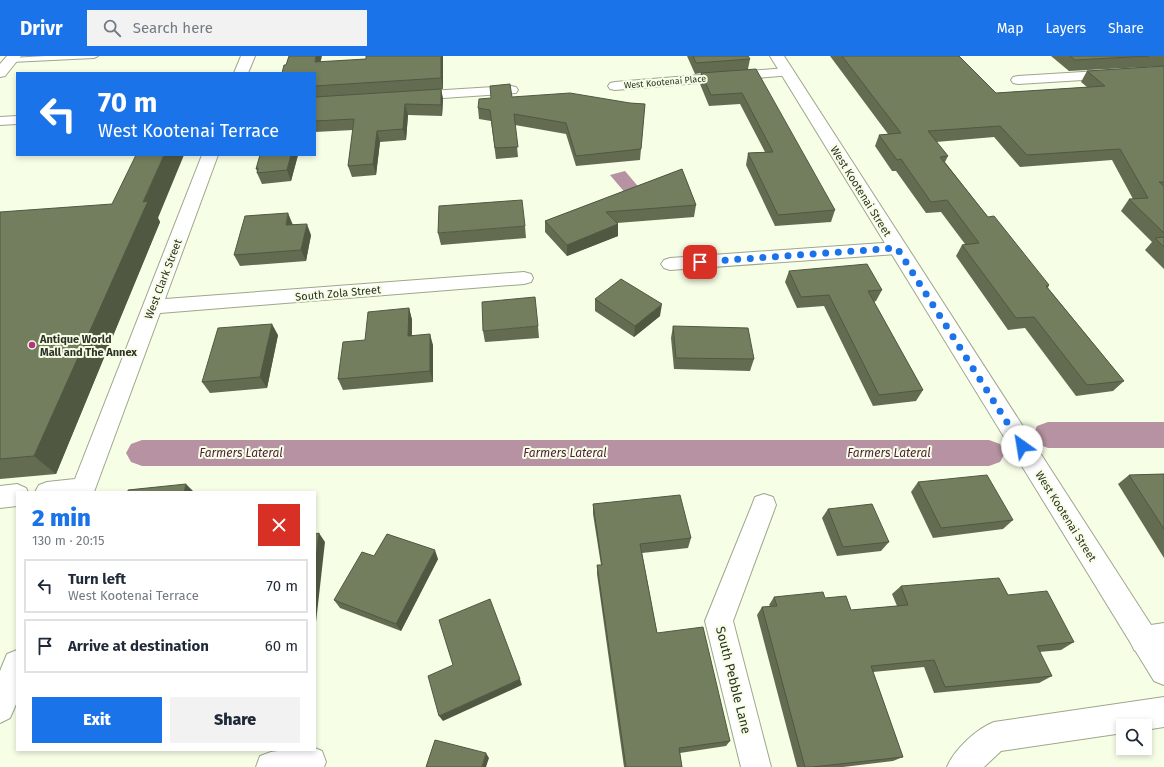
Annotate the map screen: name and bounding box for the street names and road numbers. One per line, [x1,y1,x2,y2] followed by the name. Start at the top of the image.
[623,73,707,91] street label: West Kootenai Place
[827,144,894,239] street label: West Kootenai Street
[142,237,185,321] street label: West Clark Street
[295,283,381,304] street label: South Zola Street
[1032,469,1099,564] street label: West Kootenai Street
[713,625,754,735] street label: South Pebble Lane

